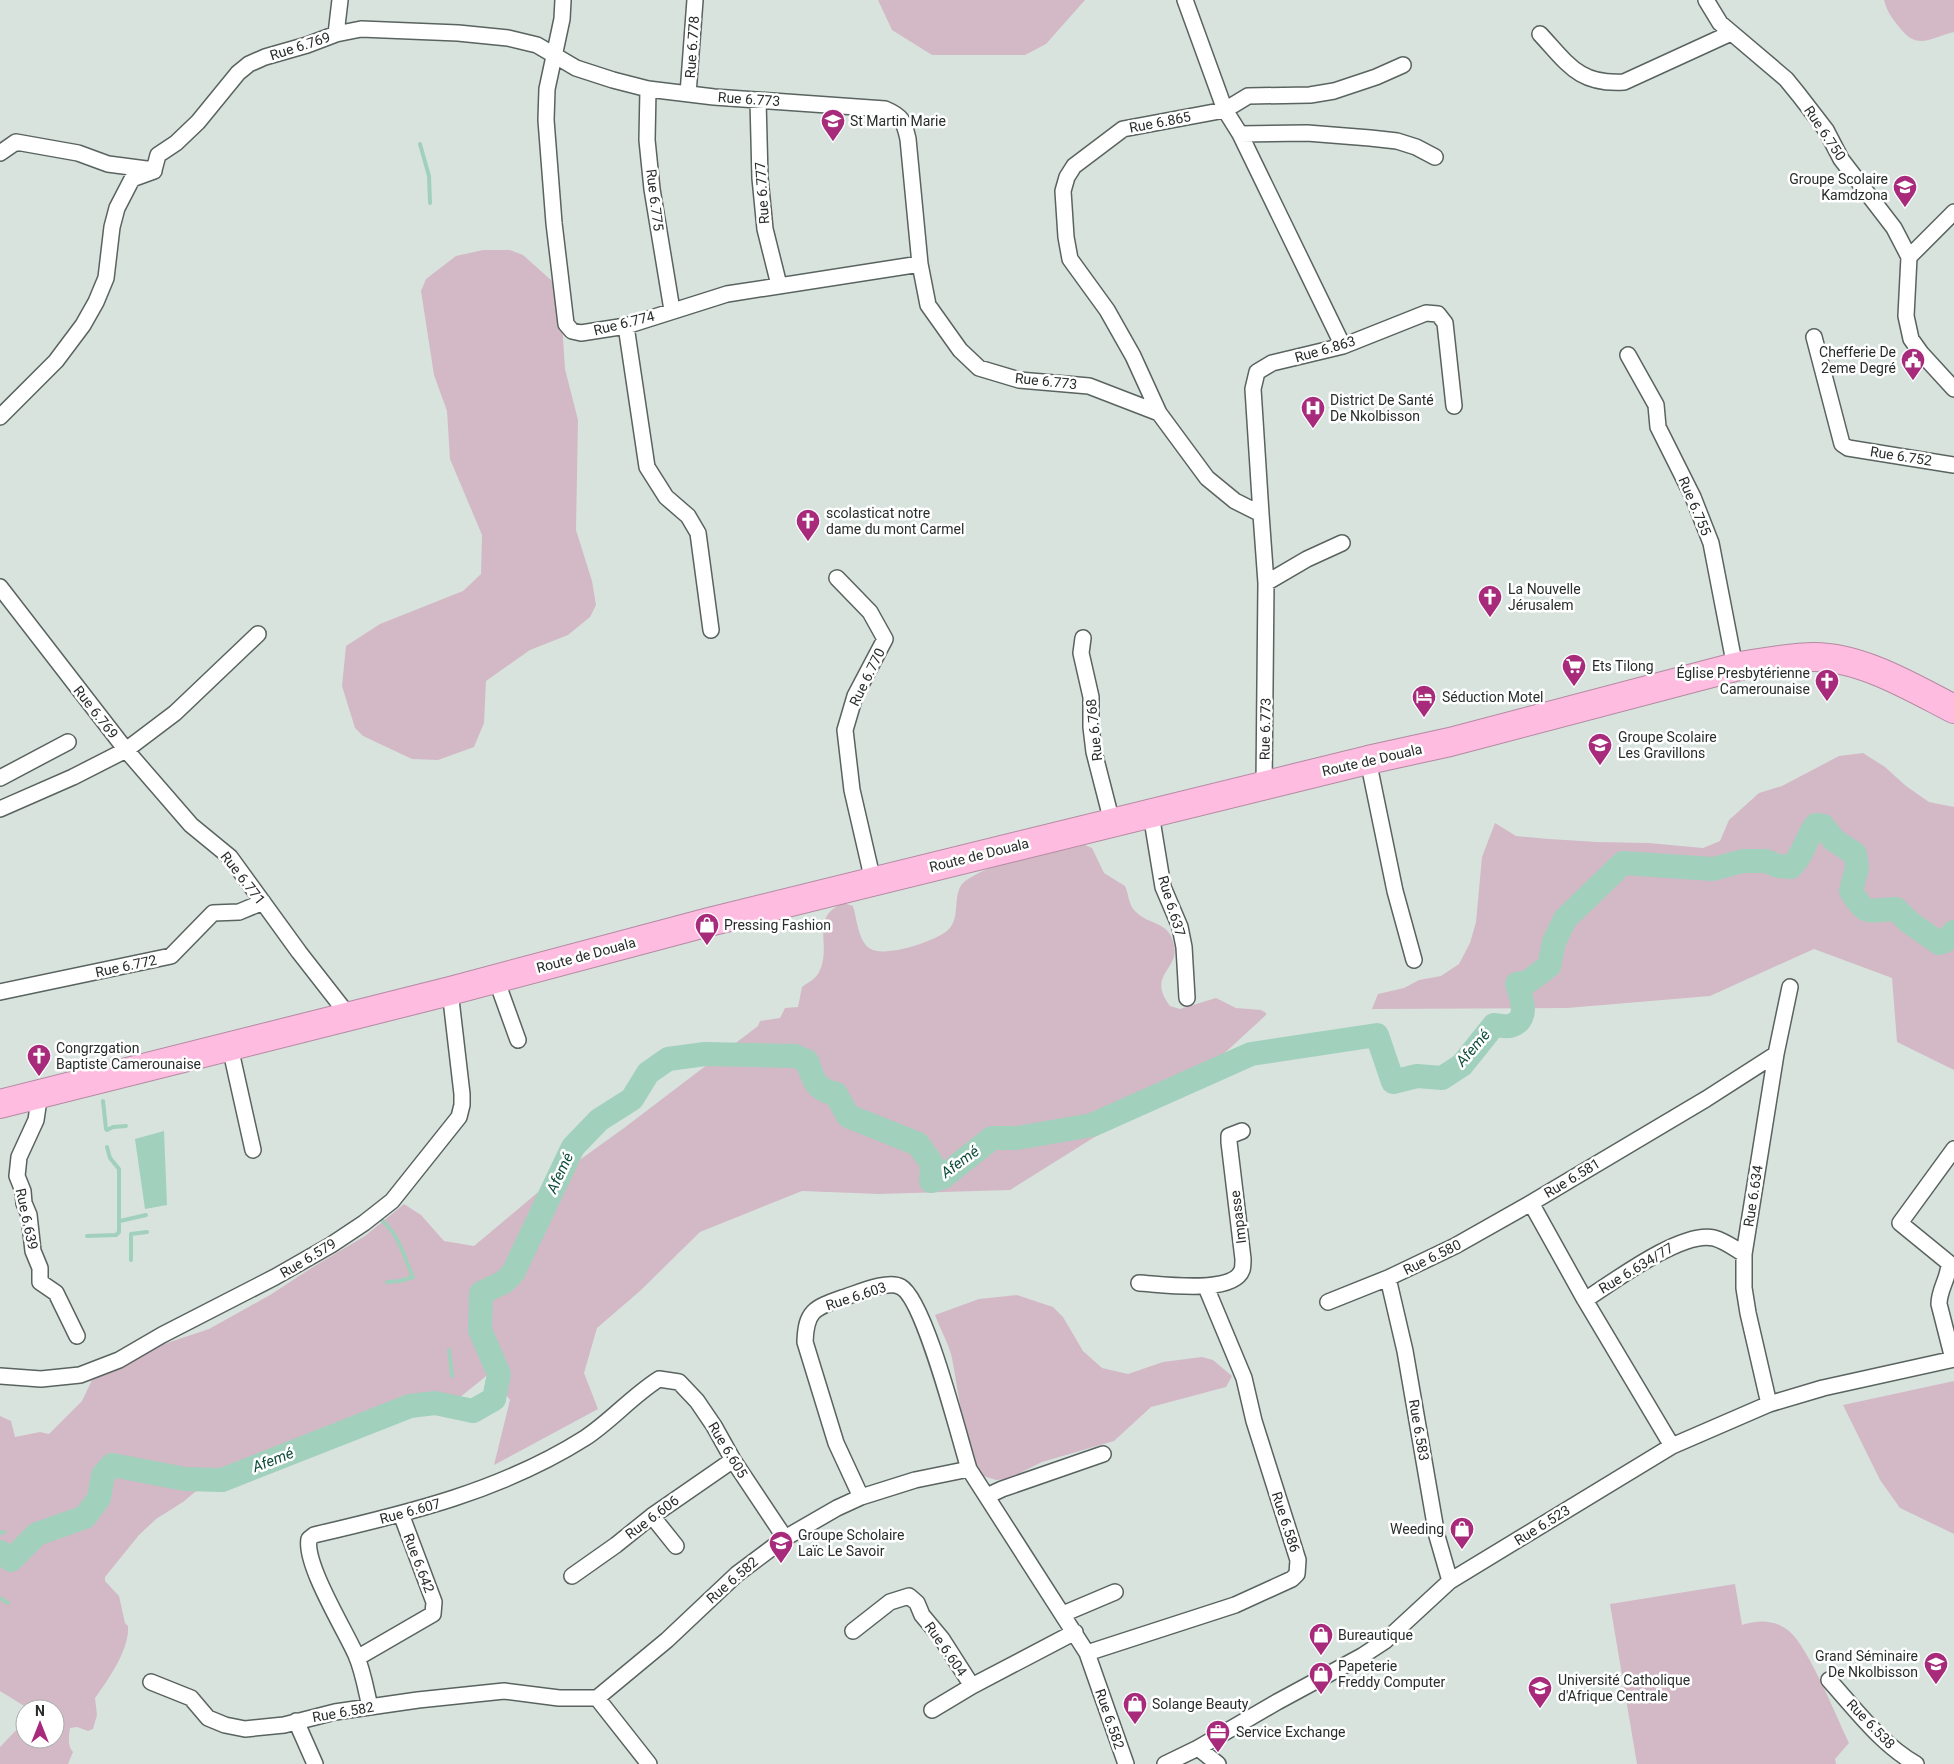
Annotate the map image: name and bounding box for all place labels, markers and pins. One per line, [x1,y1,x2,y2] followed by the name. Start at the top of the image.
[820,108,846,142] school or university icon: St Martin Marie
[850,113,946,129] place label: St Martin Marie
[1789,171,1888,203] place label: Groupe Scolaire Kamdzona
[1892,174,1918,208] school or university icon: Groupe Scolaire Kamdzona
[1819,344,1896,376] place label: Chefferie De 2eme Degré
[1900,347,1926,381] public building icon: Chefferie De 2eme Degré
[1330,392,1434,424] place label: District De Santé De Nkolbisson
[1300,395,1326,429] hospital icon: District De Santé De Nkolbisson
[826,505,964,537] place label: scolasticat notre dame du mont Carmel
[795,508,821,542] church icon: scolasticat notre dame du mont Carmel
[1508,581,1581,613] place label: La Nouvelle Jérusalem
[1477,584,1503,618] church icon: La Nouvelle Jérusalem
[1561,653,1587,687] supermarket icon: Ets Tilong
[1592,658,1654,674] place label: Ets Tilong
[1676,664,1810,697] place label: Église Presbytérienne Camerounaise
[1814,668,1840,702] church icon: Église Presbytérienne Camerounaise
[1411,684,1437,718] hotel icon: Séduction Motel
[1442,689,1543,705] place label: Séduction Motel
[1618,729,1717,761] place label: Groupe Scolaire Les Gravillons
[1587,732,1613,766] school or university icon: Groupe Scolaire Les Gravillons
[694,912,720,946] shop icon: Pressing Fashion
[724,917,831,933] place label: Pressing Fashion
[56,1040,201,1072] place label: Congrzgation Baptiste Camerounaise
[26,1043,52,1077] church icon: Congrzgation Baptiste Camerounaise
[1449,1516,1475,1550] shop icon: Weeding
[1390,1521,1444,1537] place label: Weeding
[798,1527,904,1559] place label: Groupe Scholaire Laïc Le Savoir
[768,1530,794,1564] school or university icon: Groupe Scholaire Laïc Le Savoir
[1308,1622,1334,1656] shop icon: Bureautique
[1338,1627,1413,1643] place label: Bureautique
[1815,1648,1918,1680] place label: Grand Séminaire De Nkolbisson
[1923,1651,1949,1685] school or university icon: Grand Séminaire De Nkolbisson
[1338,1658,1445,1690] place label: Papeterie Freddy Computer
[1308,1661,1334,1695] shop icon: Papeterie Freddy Computer
[1558,1672,1690,1704] place label: Université Catholique d'Afrique Centrale
[1527,1675,1553,1709] school or university icon: Université Catholique d'Afrique Centrale
[1122,1691,1148,1725] shop icon: Solange Beauty
[1152,1696,1249,1712] place label: Solange Beauty
[1205,1719,1231,1753] office icon: Service Exchange
[1236,1724,1345,1740] place label: Service Exchange

